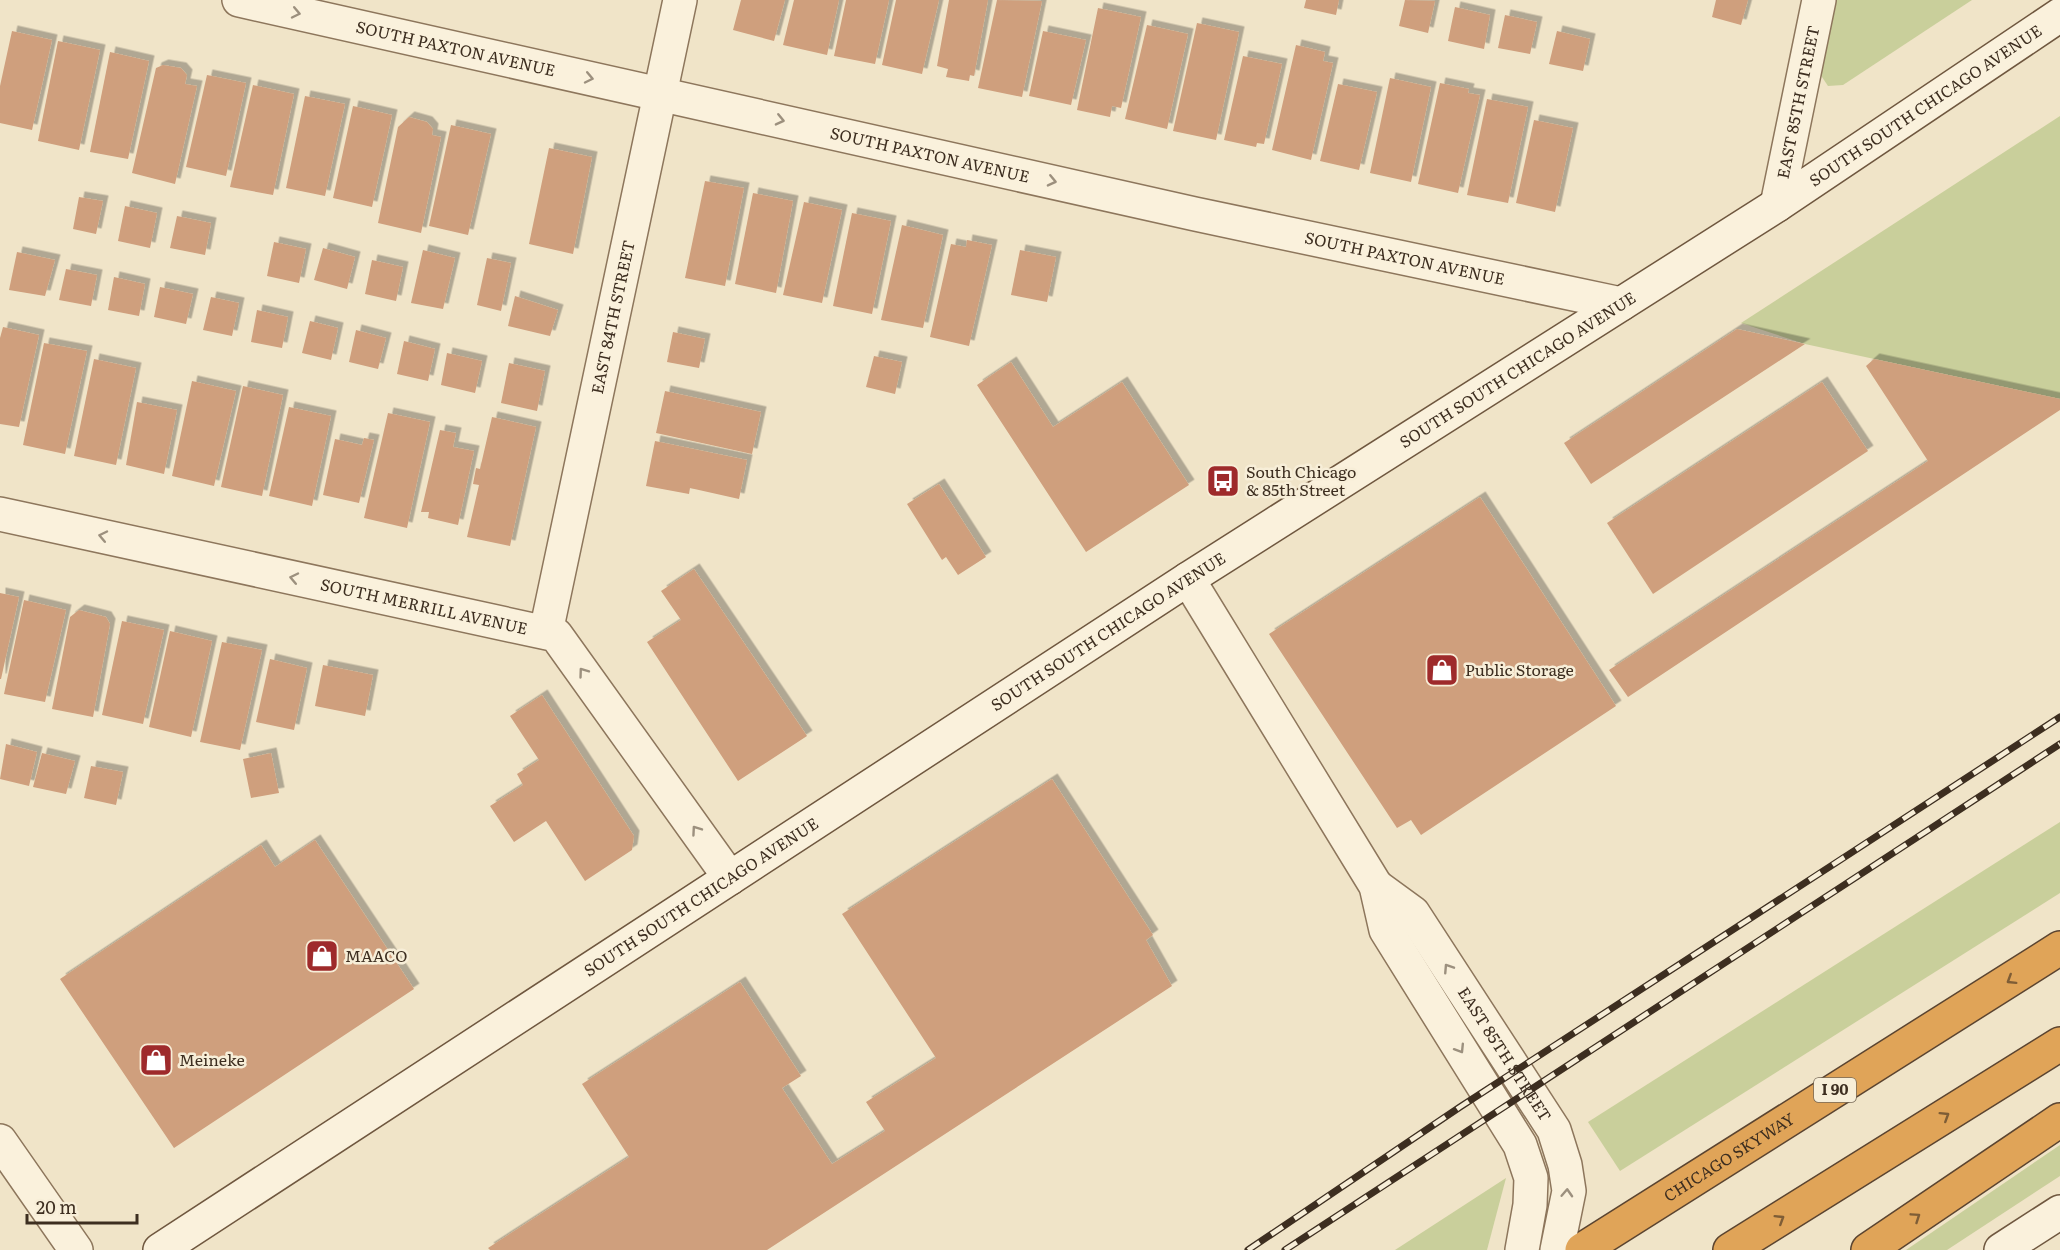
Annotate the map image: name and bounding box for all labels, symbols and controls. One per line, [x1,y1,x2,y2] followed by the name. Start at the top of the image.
[291,5,301,18] one-way arrow
[354,14,558,81] street label: SOUTH PAXTON AVENUE
[1804,18,2046,191] street label: SOUTH SOUTH CHICAGO AVENUE
[1770,23,1825,181] street label: EAST 85TH STREET
[584,70,594,83] one-way arrow
[774,113,784,126] one-way arrow
[828,120,1032,188] street label: SOUTH PAXTON AVENUE
[1047,174,1057,187] one-way arrow
[1303,225,1507,290] street label: SOUTH PAXTON AVENUE
[584,237,640,396] street label: EAST 84TH STREET
[1394,285,1640,453] street label: SOUTH SOUTH CHICAGO AVENUE
[1246,459,1356,501] place label: South Chicago & 85th Street
[1205,463,1241,499] bus stop icon: South Chicago & 85th Street
[99,531,109,544] one-way arrow
[985,545,1230,716] street label: SOUTH SOUTH CHICAGO AVENUE
[318,571,530,640] street label: SOUTH MERRILL AVENUE
[289,572,299,585] one-way arrow
[1424,652,1460,688] shop icon: Public Storage
[1465,657,1574,681] place label: Public Storage
[579,667,590,678] one-way arrow
[578,811,822,982] street label: SOUTH SOUTH CHICAGO AVENUE
[692,826,703,837] one-way arrow
[304,938,340,974] shop icon: MAACO
[345,943,407,967] place label: MAACO
[1444,964,1456,974] one-way arrow
[2006,972,2017,983] one-way arrow
[1453,982,1558,1126] street label: EAST 85TH STREET
[138,1042,174,1078] shop icon: Meineke
[1452,1042,1463,1053] one-way arrow
[179,1047,245,1071] place label: Meineke
[1814,1078,1856,1102] road number: I 90
[1658,1105,1799,1207] street label: CHICAGO SKYWAY
[1939,1111,1949,1123] one-way arrow
[27,1187,136,1225] scale bar
[1560,1188,1573,1197] one-way arrow
[36,1193,77,1220] text: 20 m
[1909,1213,1920,1224] one-way arrow
[1773,1215,1784,1226] one-way arrow

